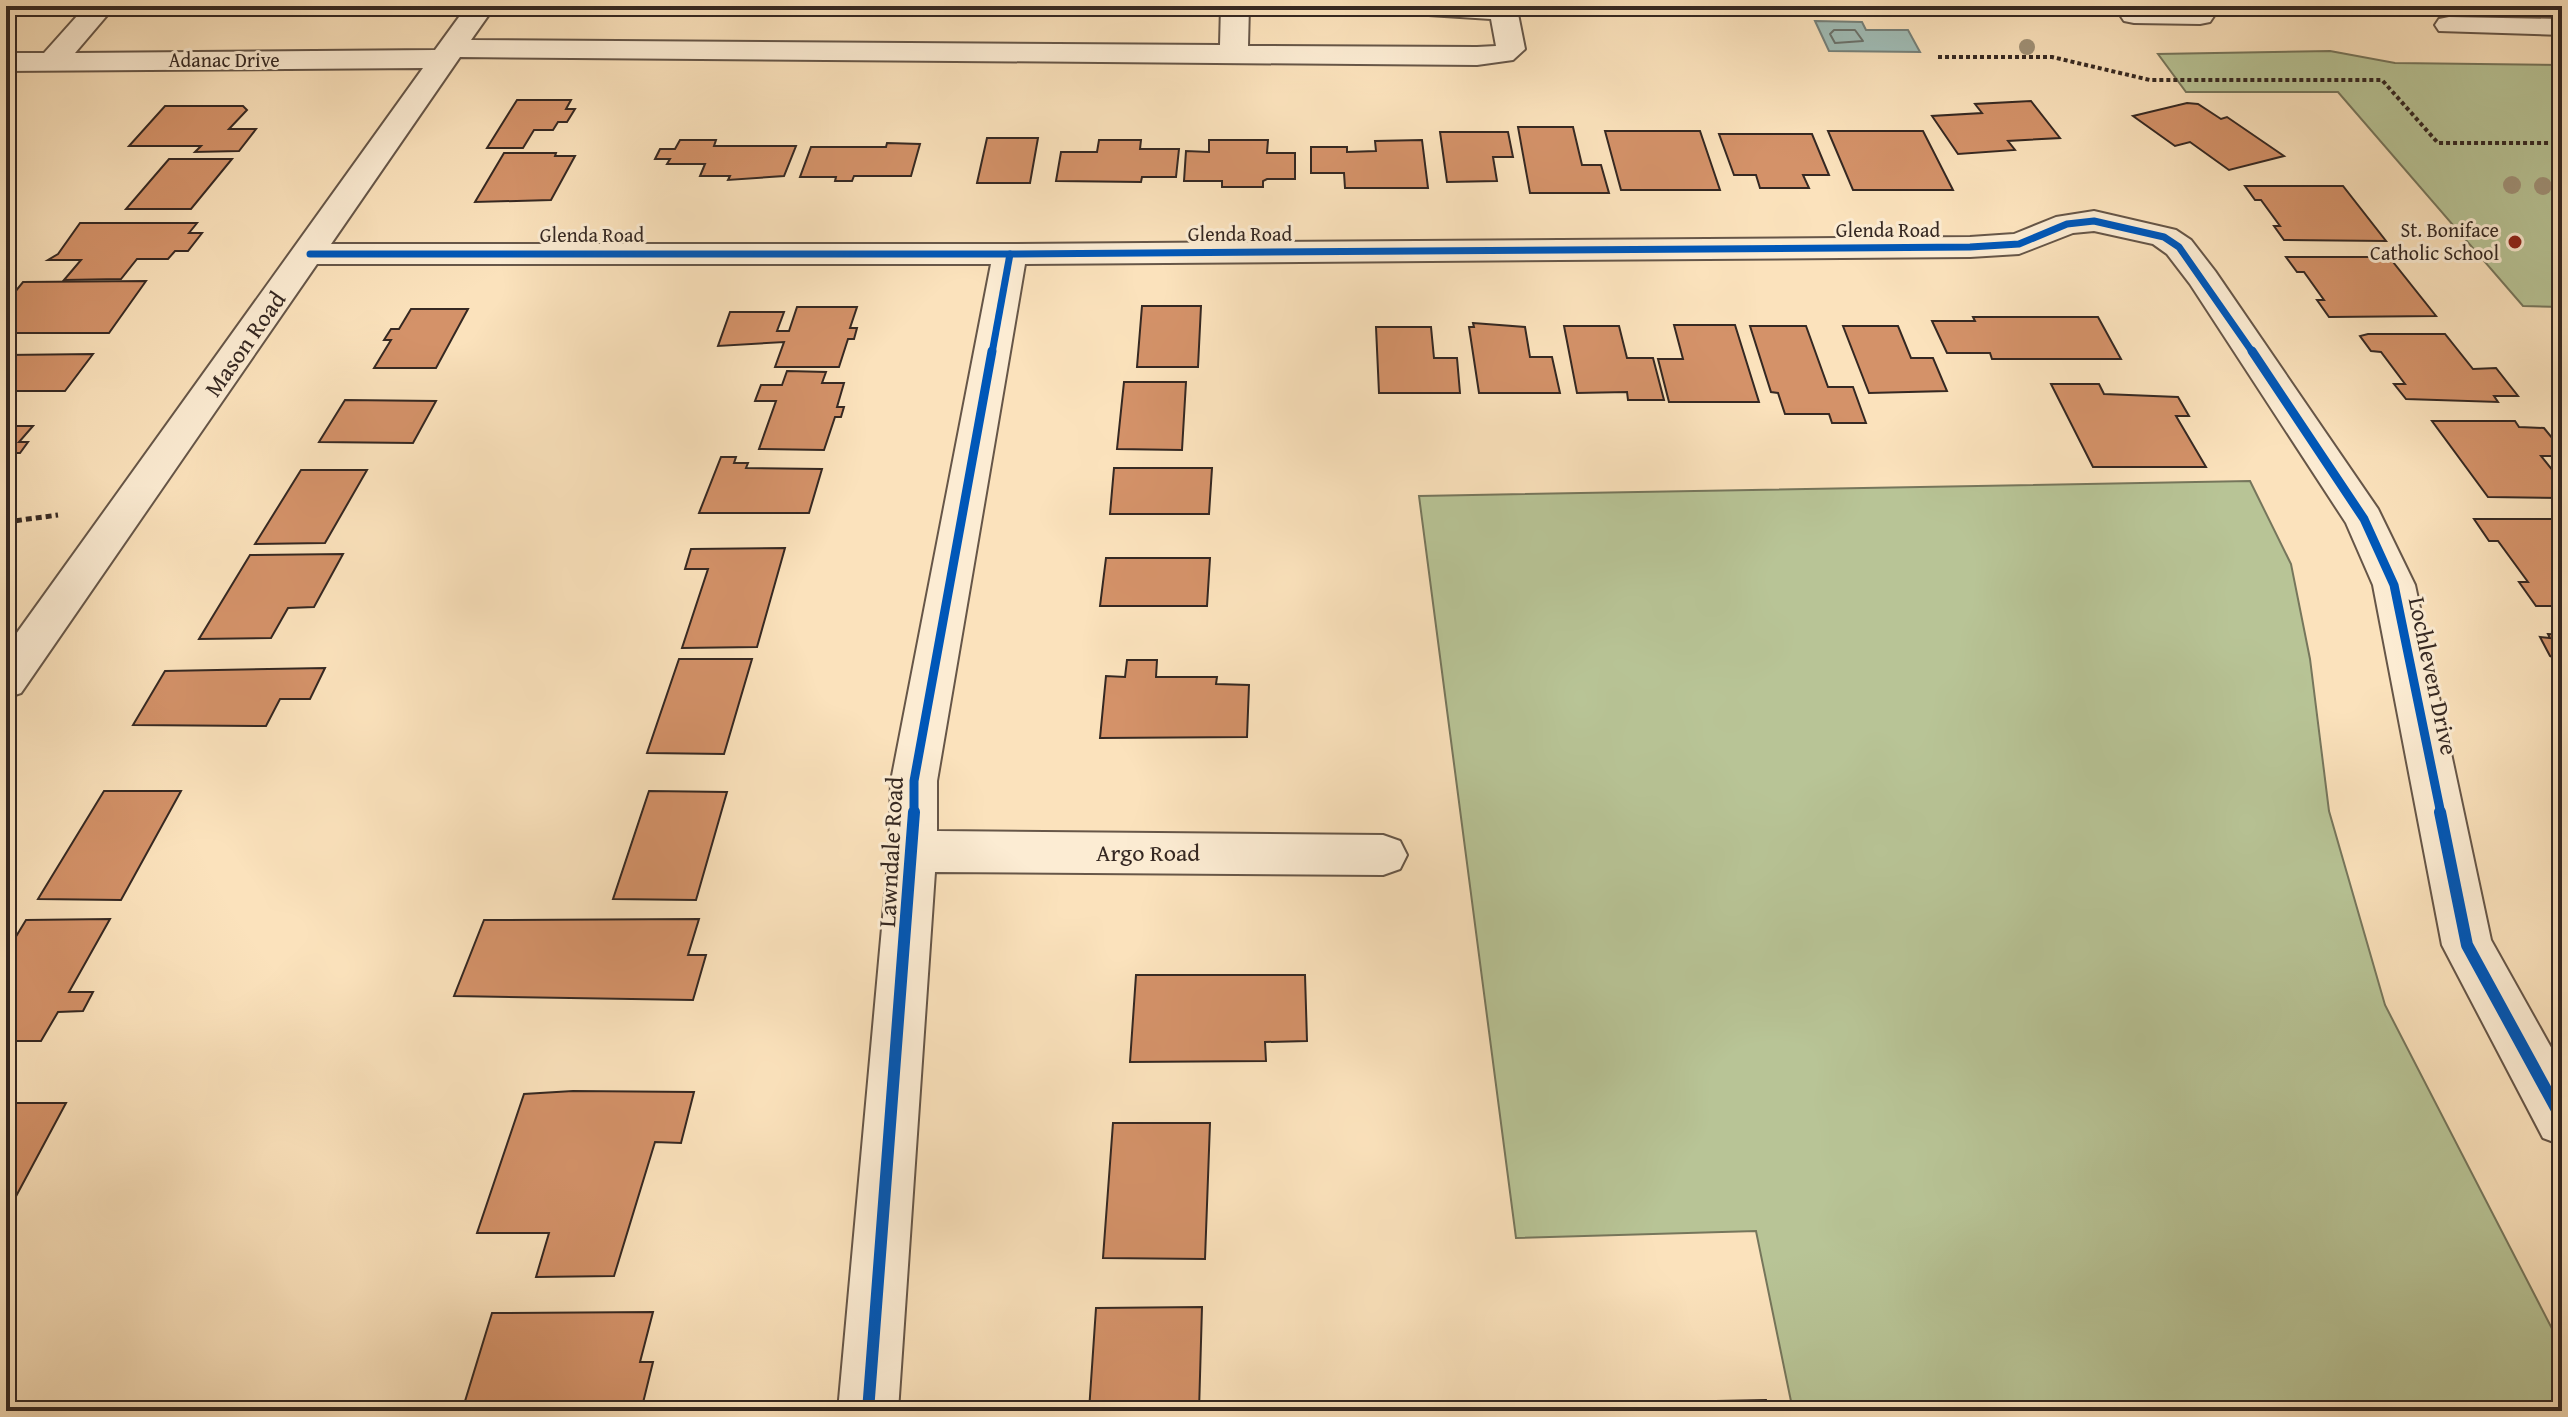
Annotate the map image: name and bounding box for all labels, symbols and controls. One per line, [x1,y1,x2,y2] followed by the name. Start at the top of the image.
[168,45,280,74] street label: Adanac Drive
[1836,215,1941,244] street label: Glenda Road
[2370,215,2499,267] place label: St. Boniface Catholic School
[1188,219,1293,248] street label: Glenda Road
[540,220,645,249] street label: Glenda Road
[2506,233,2524,251] marker: St. Boniface Catholic School
[195,284,294,404] street label: Mason Road
[2400,594,2467,758] street label: Lochleven Drive
[869,776,912,928] street label: Lawndale Road
[1096,835,1200,870] street label: Argo Road

